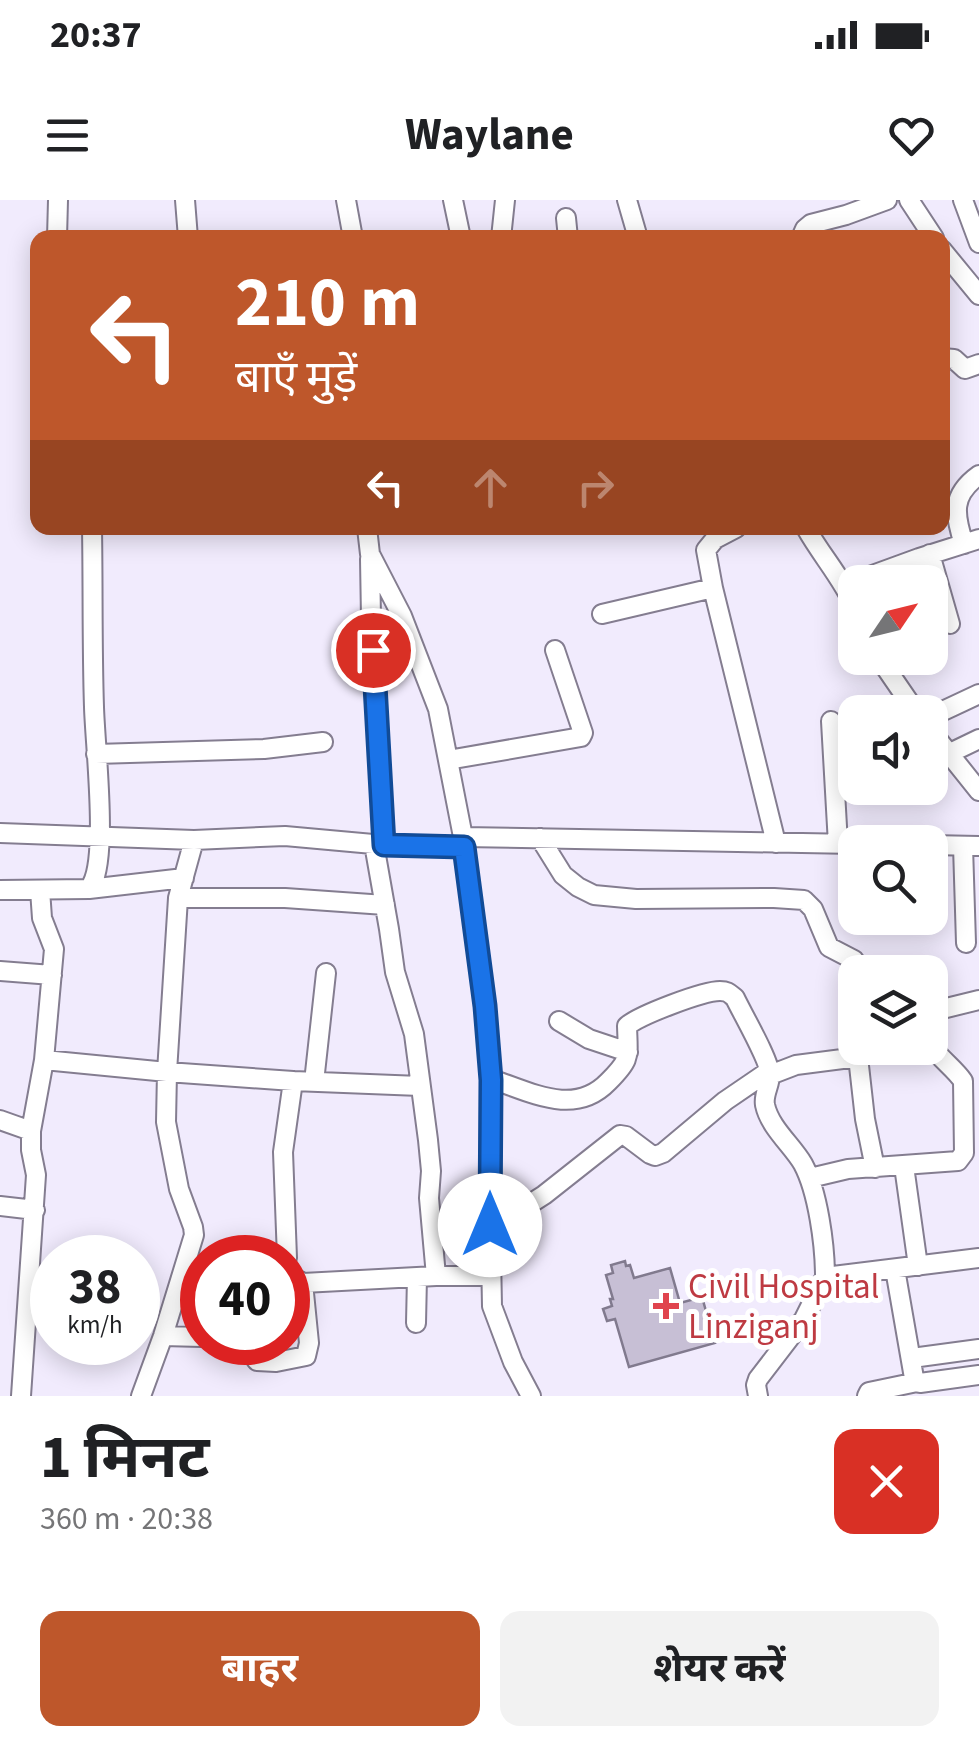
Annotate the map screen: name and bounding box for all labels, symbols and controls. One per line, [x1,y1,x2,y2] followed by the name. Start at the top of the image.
[50,8,142,62] text: 20:37
[405,103,574,167] text: Waylane
[40,108,95,163] icon: menu
[884,108,939,163] icon: heart
[235,253,420,353] text: 210 m
[70,270,200,400] icon: left
[235,346,357,410] text: बाएँ मुड़ें
[358,460,413,515] icon: left
[463,460,518,515] icon: ahead
[568,460,623,515] icon: right
[838,565,948,675] north arrow
[838,565,948,1065] map controls
[331,608,416,693] pin
[346,623,401,678] icon: arrive
[838,695,948,805] button: sound
[838,825,948,935] button: search
[838,955,948,1065] button: layers
[438,1173,542,1277] position arrow
[180,1235,310,1365] speed limit sign: 40
[69,1252,121,1323] text: 38
[688,1262,880,1352] place label: Civil Hospital Linziganj
[653,1293,679,1319] marker: Civil Hospital Linziganj
[67,1307,123,1343] text: km/h
[40,1416,210,1501] text: 1 मिनट
[834,1429,939,1534] button: close
[40,1496,213,1542] text: 360 m · 20:38
[40,1611,480,1726] button: बाहर
[500,1611,939,1726] button: शेयर करें

